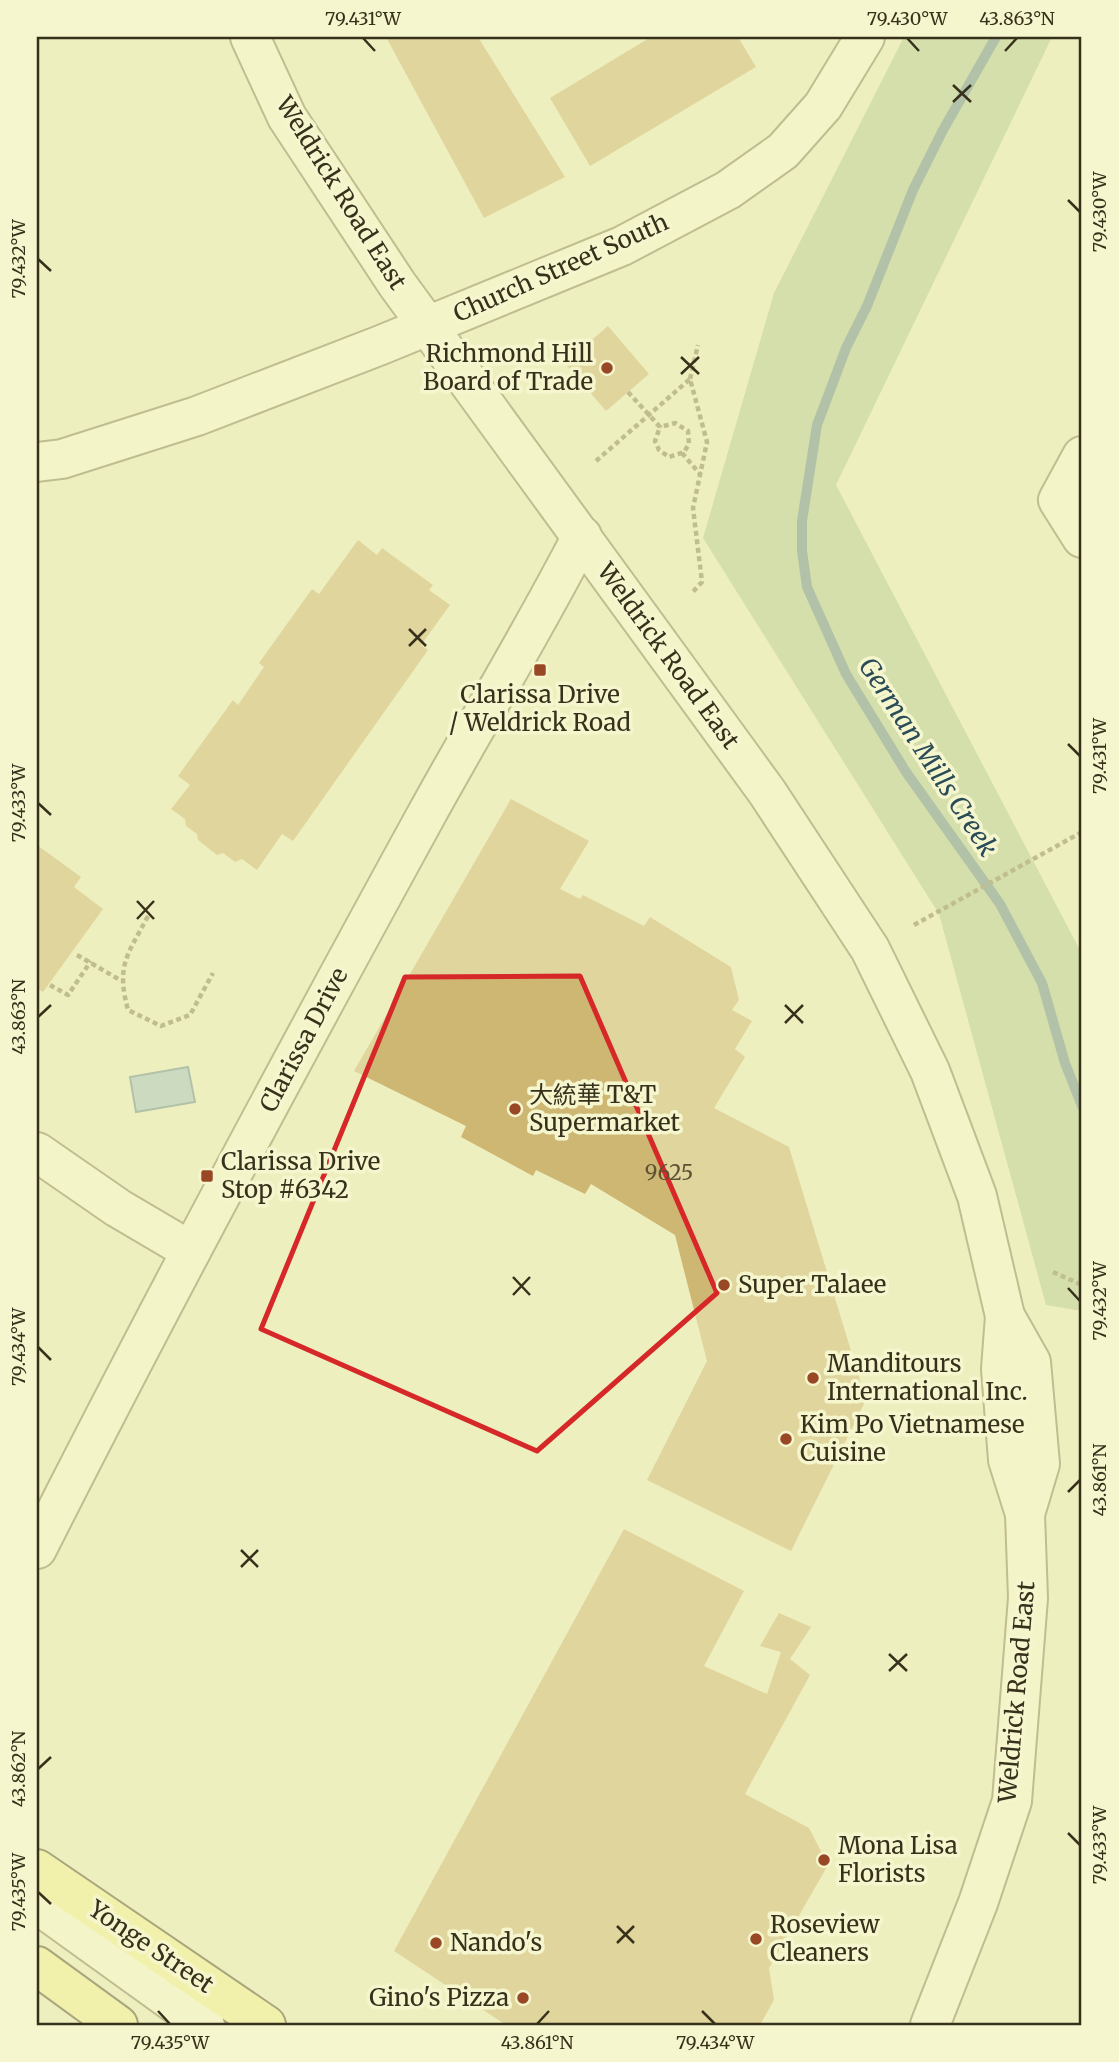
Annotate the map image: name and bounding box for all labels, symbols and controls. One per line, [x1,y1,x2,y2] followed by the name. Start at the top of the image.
[325,7,402,30] text: 79.431°W
[867,7,948,30] text: 79.430°W
[979,7,1055,30] text: 43.863°N
[269,89,414,296] street label: Weldrick Road East
[1088,171,1111,252] text: 79.430°W
[449,206,673,329] street label: Church Street South
[7,218,30,299] text: 79.432°W
[423,338,593,397] place label: Richmond Hill Board of Trade
[599,360,615,376] marker: Richmond Hill Board of Trade
[590,556,747,755] street label: Weldrick Road East
[852,651,1005,862] water label: German Mills Creek
[532,662,548,678] marker: Clarissa Drive / Weldrick Road
[449,679,631,738] place label: Clarissa Drive / Weldrick Road
[1088,717,1111,794] text: 79.431°W
[7,763,30,842] text: 79.433°W
[252,962,355,1117] street label: Clarissa Drive
[7,979,30,1055] text: 43.863°N
[529,1079,681,1138] place label: 大統華 T&T Supermarket
[507,1101,523,1117] marker: 大統華 T&T Supermarket
[221,1146,380,1205] place label: Clarissa Drive Stop #6342
[645,1159,693,1186] house number: 9625
[199,1168,215,1184] marker: Clarissa Drive Stop #6342
[1088,1260,1111,1341] text: 79.432°W
[738,1269,886,1300] place label: Super Talaee
[716,1277,732,1293] marker: Super Talaee
[7,1307,30,1386] text: 79.434°W
[827,1348,1028,1407] place label: Manditours International Inc.
[805,1370,821,1386] marker: Manditours International Inc.
[800,1409,1025,1468] place label: Kim Po Vietnamese Cuisine
[778,1431,794,1447] marker: Kim Po Vietnamese Cuisine
[1088,1444,1111,1516] text: 43.861°N
[991,1579,1042,1805] street label: Weldrick Road East
[7,1731,30,1807] text: 43.862°N
[1088,1805,1111,1884] text: 79.433°W
[838,1830,958,1889] place label: Mona Lisa Florists
[7,1852,30,1931] text: 79.435°W
[816,1852,832,1868] marker: Mona Lisa Florists
[82,1893,220,2000] street label: Yonge Street
[770,1909,880,1968] place label: Roseview Cleaners
[450,1927,542,1958] place label: Nando's
[748,1931,764,1947] marker: Roseview Cleaners
[428,1935,444,1951] marker: Nando's
[369,1982,509,2013] place label: Gino's Pizza
[515,1990,531,2006] marker: Gino's Pizza
[131,2031,210,2054] text: 79.435°W
[501,2031,573,2054] text: 43.861°N
[676,2031,755,2054] text: 79.434°W

